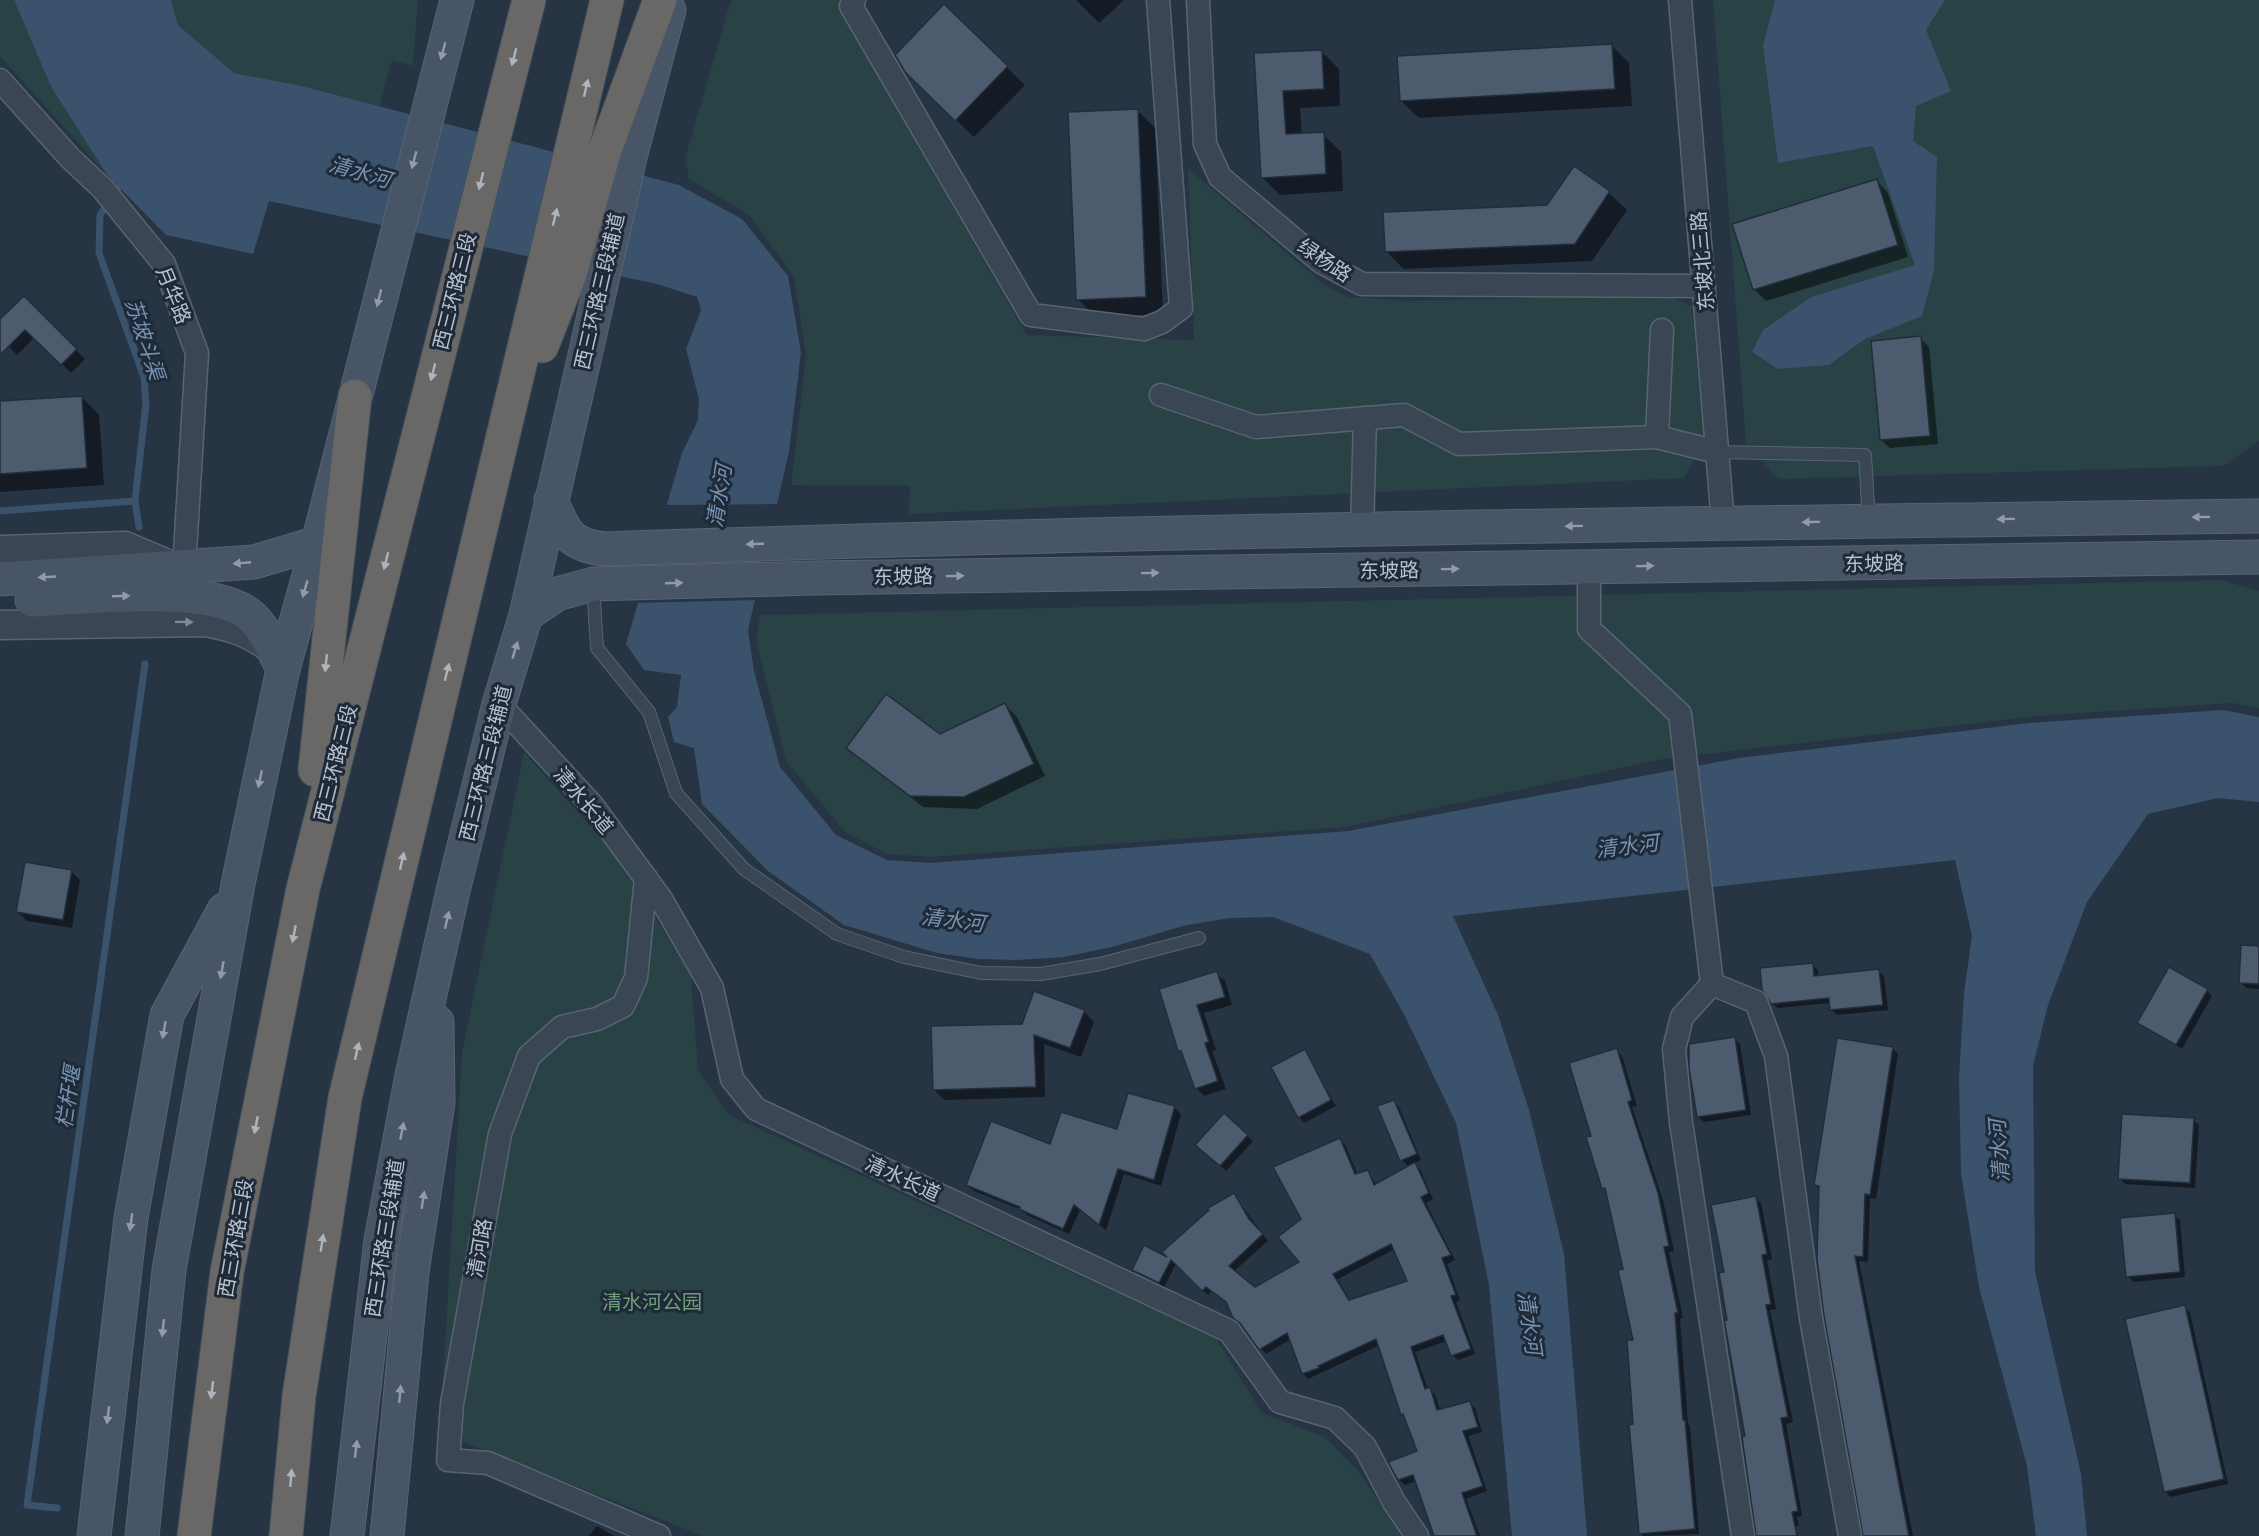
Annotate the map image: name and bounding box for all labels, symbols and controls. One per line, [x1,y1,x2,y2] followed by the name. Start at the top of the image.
[438,43,447,61] one-way arrow
[508,47,518,66] one-way arrow
[582,78,592,97] one-way arrow
[326,149,398,196] water label: 清水河
[409,150,419,169] one-way arrow
[476,172,486,191] one-way arrow
[551,208,561,226] one-way arrow
[568,210,630,372] street label: 西三环路三段辅道
[1684,210,1720,312] street label: 东坡北三路
[426,230,482,352] street label: 西三环路三段
[1293,232,1357,288] street label: 绿杨路
[150,262,198,328] street label: 月华路
[373,289,383,308] one-way arrow
[118,295,173,386] water label: 苏坡斗渠
[428,363,438,381] one-way arrow
[700,459,739,529] water label: 清水河
[2191,512,2210,522] one-way arrow
[1996,514,2015,524] one-way arrow
[1801,517,1820,526] one-way arrow
[1564,521,1583,531] one-way arrow
[745,539,764,549] one-way arrow
[1844,549,1904,577] street label: 东坡路
[380,552,390,570] one-way arrow
[1359,556,1419,584] street label: 东坡路
[232,558,251,568] one-way arrow
[873,562,933,590] street label: 东坡路
[1636,562,1655,571] one-way arrow
[1441,564,1460,574] one-way arrow
[1141,568,1160,578] one-way arrow
[946,571,965,581] one-way arrow
[38,572,57,581] one-way arrow
[664,578,683,587] one-way arrow
[300,580,309,598] one-way arrow
[112,592,131,601] one-way arrow
[175,617,194,627] one-way arrow
[511,641,520,659] one-way arrow
[322,654,331,673] one-way arrow
[442,662,452,681] one-way arrow
[453,682,517,844] street label: 西三环路三段辅道
[307,702,363,824] street label: 西三环路三段
[548,761,620,839] street label: 清水长道
[255,769,264,788] one-way arrow
[1594,827,1664,864] water label: 清水河
[397,852,407,871] one-way arrow
[920,902,990,939] water label: 清水河
[442,911,452,929] one-way arrow
[289,925,298,944] one-way arrow
[218,961,227,980] one-way arrow
[160,1020,169,1039] one-way arrow
[352,1042,362,1060] one-way arrow
[49,1061,87,1130] water label: 栏杆堰
[1982,1115,2016,1183] water label: 清水河
[251,1116,260,1135] one-way arrow
[397,1122,406,1141] one-way arrow
[861,1149,945,1207] street label: 清水长道
[358,1157,410,1319] street label: 西三环路三段辅道
[211,1177,259,1299] street label: 西三环路三段
[419,1191,428,1210] one-way arrow
[126,1212,135,1231] one-way arrow
[460,1216,498,1280] street label: 清河路
[318,1233,327,1252] one-way arrow
[602,1288,702,1315] park label: 清水河公园
[1511,1290,1549,1360] water label: 清水河
[158,1319,168,1338] one-way arrow
[207,1380,217,1399] one-way arrow
[396,1385,405,1404] one-way arrow
[103,1406,113,1425] one-way arrow
[351,1439,361,1458] one-way arrow
[286,1468,296,1487] one-way arrow

